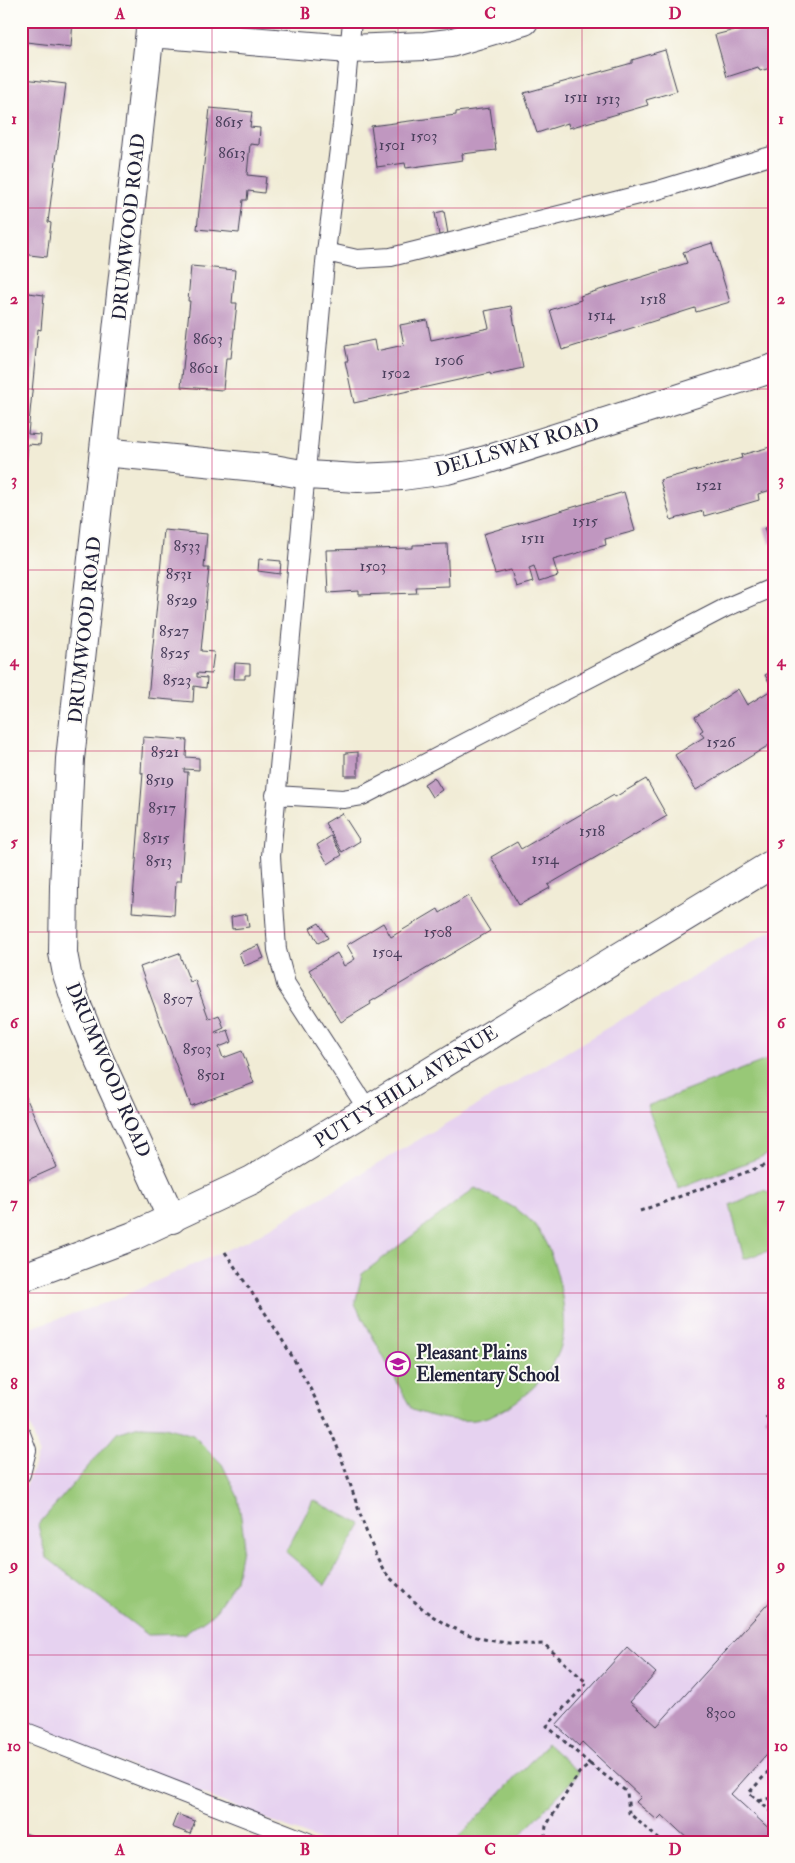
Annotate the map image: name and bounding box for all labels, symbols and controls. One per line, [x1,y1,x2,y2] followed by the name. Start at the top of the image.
[114,4,126,24] text: A
[300,4,310,24] text: B
[484,4,496,24] text: C
[668,4,682,24] text: D
[564,87,588,107] house number: 1511
[596,89,620,109] house number: 1513
[11,109,17,129] text: 1
[778,109,784,129] text: 1
[215,112,243,132] house number: 8615
[411,126,437,146] house number: 1503
[107,132,151,322] street label: DRUMWOOD ROAD
[379,135,405,155] house number: 1501
[218,143,246,163] house number: 8613
[10,289,18,309] text: 2
[640,289,666,309] house number: 1518
[777,289,785,309] text: 2
[587,305,616,325] house number: 1514
[193,329,223,349] house number: 8603
[435,350,464,370] house number: 1506
[189,358,219,378] house number: 8601
[382,363,410,383] house number: 1502
[432,412,602,482] street label: DELLSWAY ROAD
[11,470,17,490] text: 3
[778,470,784,490] text: 3
[696,475,722,495] house number: 1521
[572,511,598,531] house number: 1515
[521,528,545,548] house number: 1511
[63,535,107,725] street label: DRUMWOOD ROAD
[174,536,200,556] house number: 8533
[360,556,386,576] house number: 1503
[166,564,192,584] house number: 8531
[167,590,197,610] house number: 8529
[159,621,190,641] house number: 8527
[160,643,190,663] house number: 8525
[9,651,20,671] text: 4
[776,651,787,671] text: 4
[163,670,191,690] house number: 8523
[707,732,736,752] house number: 1526
[151,742,179,762] house number: 8521
[146,770,174,790] house number: 8519
[148,798,176,818] house number: 8517
[579,821,605,841] house number: 1518
[142,828,170,848] house number: 8515
[10,832,18,852] text: 5
[777,832,785,852] text: 5
[531,849,560,869] house number: 1514
[146,851,172,871] house number: 8513
[424,922,453,942] house number: 1508
[372,942,403,962] house number: 1504
[60,979,156,1161] street label: DRUMWOOD ROAD
[163,989,194,1009] house number: 8507
[10,1013,20,1033] text: 6
[777,1013,787,1033] text: 6
[310,1020,503,1153] street label: PUTTY HILL AVENUE
[183,1039,211,1059] house number: 8503
[197,1065,225,1085] house number: 8501
[10,1193,18,1213] text: 7
[777,1193,785,1213] text: 7
[416,1341,560,1388] place label: Pleasant Plains Elementary School
[385,1351,411,1377] school or university icon: Pleasant Plains Elementary School
[10,1374,18,1394] text: 8
[777,1374,785,1394] text: 8
[8,1555,18,1575] text: 9
[775,1555,785,1575] text: 9
[706,1703,736,1723] house number: 8300
[7,1736,21,1756] text: 10
[774,1736,788,1756] text: 10
[114,1840,126,1860] text: A
[300,1840,310,1860] text: B
[484,1840,496,1860] text: C
[668,1840,682,1860] text: D

